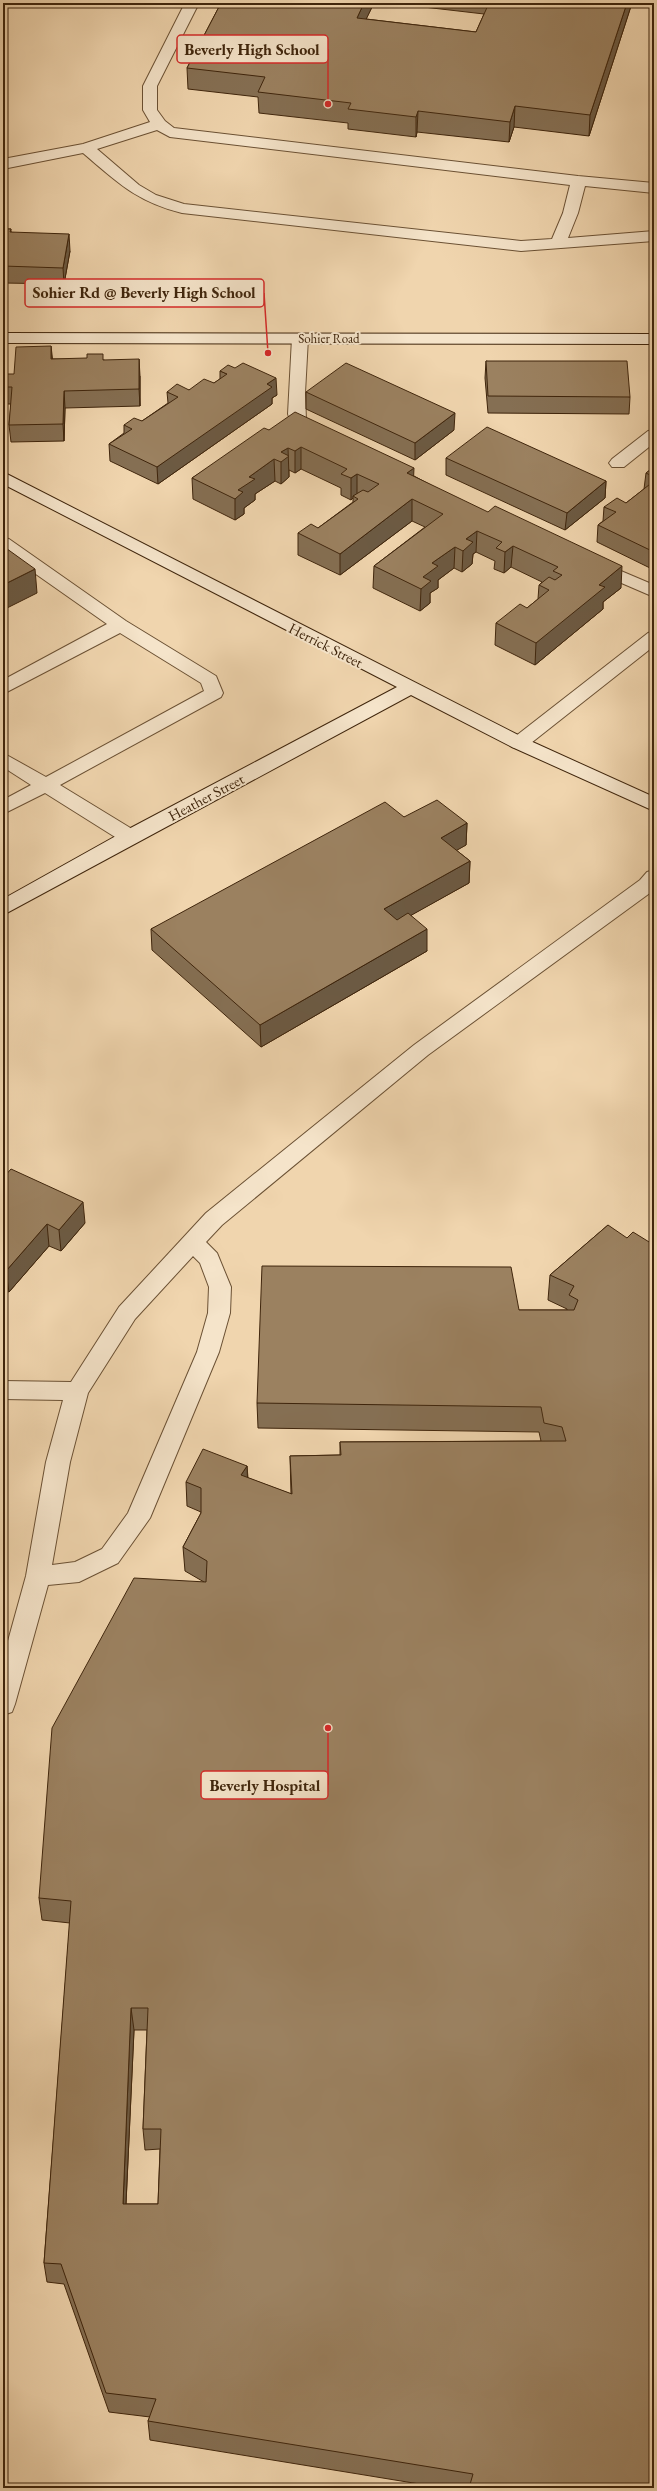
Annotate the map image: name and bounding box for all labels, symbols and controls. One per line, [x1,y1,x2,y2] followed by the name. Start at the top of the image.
[177,35,328,63] callout: Beverly High School
[184,39,320,60] text: Beverly High School
[25,279,264,307] callout: Sohier Rd @ Beverly High School
[32,282,256,303] text: Sohier Rd @ Beverly High School
[298,330,360,347] street label: Sohier Road
[286,618,367,672] street label: Herrick Street
[165,769,247,825] street label: Heather Street
[201,1771,328,1799] callout: Beverly Hospital
[210,1775,321,1796] text: Beverly Hospital

